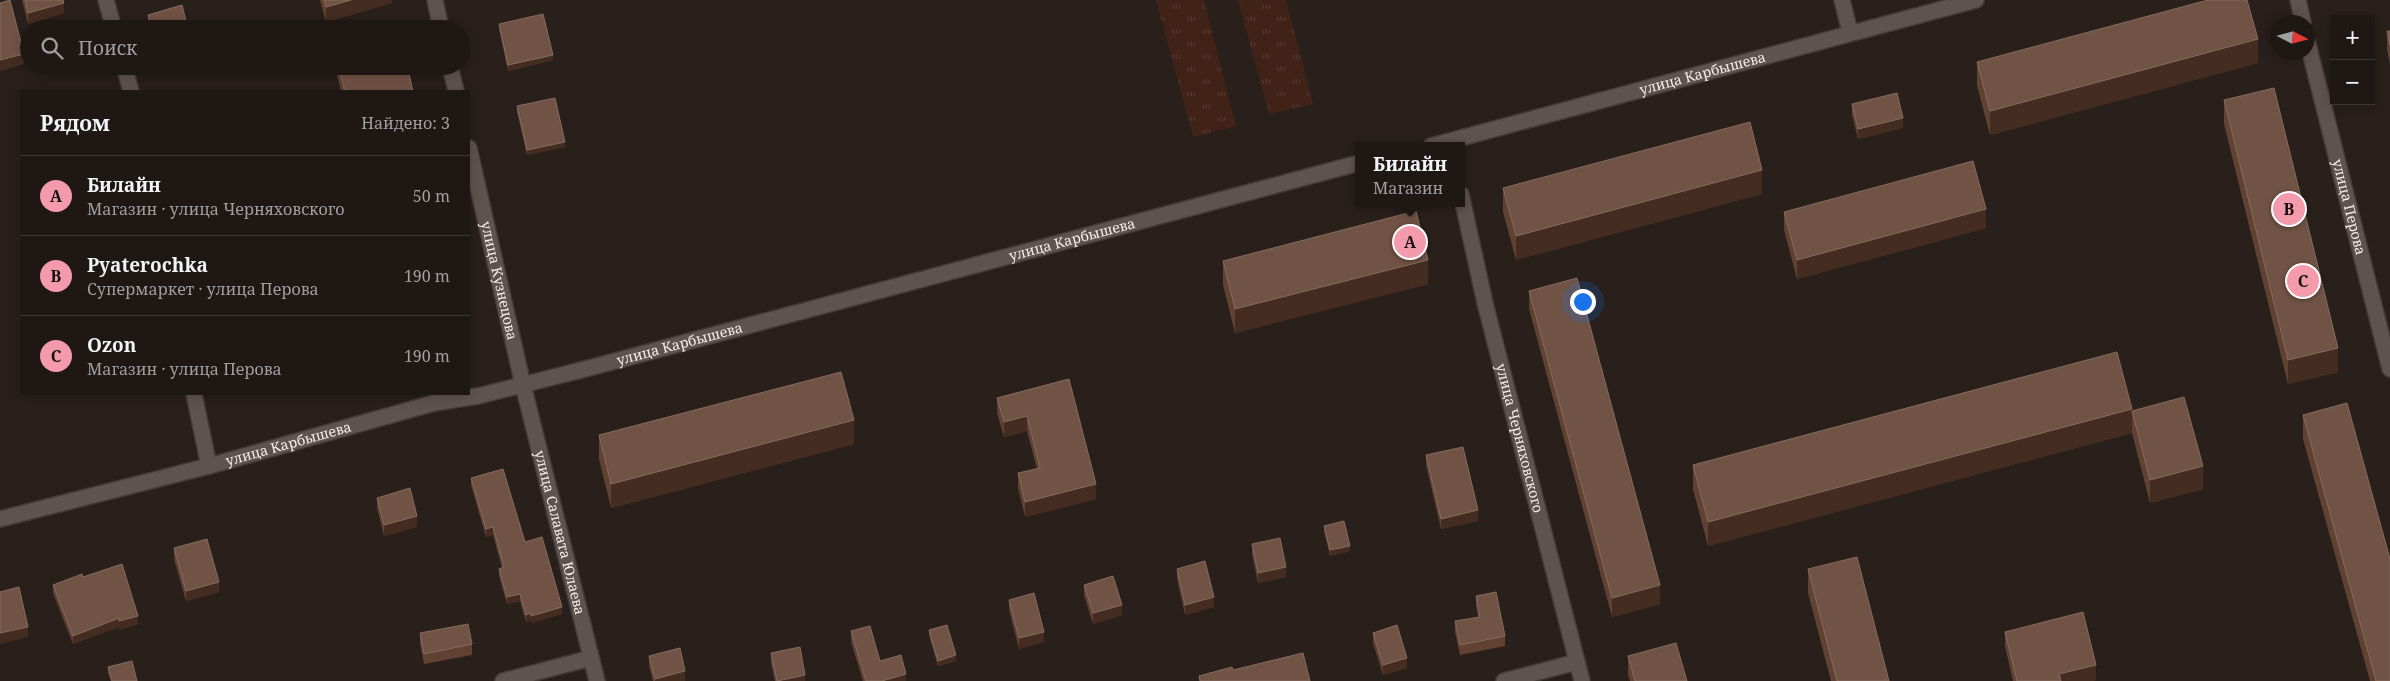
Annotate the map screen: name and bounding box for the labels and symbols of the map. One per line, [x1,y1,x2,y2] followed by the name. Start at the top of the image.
[2270,15,2315,60] north arrow
[1637,47,1767,99] street label: улица Карбышева
[2328,157,2371,257] street label: улица Перова
[2273,190,2305,228] pin: B
[1007,213,1137,265] street label: улица Карбышева
[477,219,522,342] street label: улица Кузнецова
[1394,223,1426,261] pin: A
[2287,262,2319,300] pin: C
[1570,289,1596,315] your location
[614,318,745,369] street label: улица Карбышева
[1492,361,1548,514] street label: улица Черняховского
[223,417,353,470] street label: улица Карбышева
[531,448,590,617] street label: улица Салавата Юлаева

